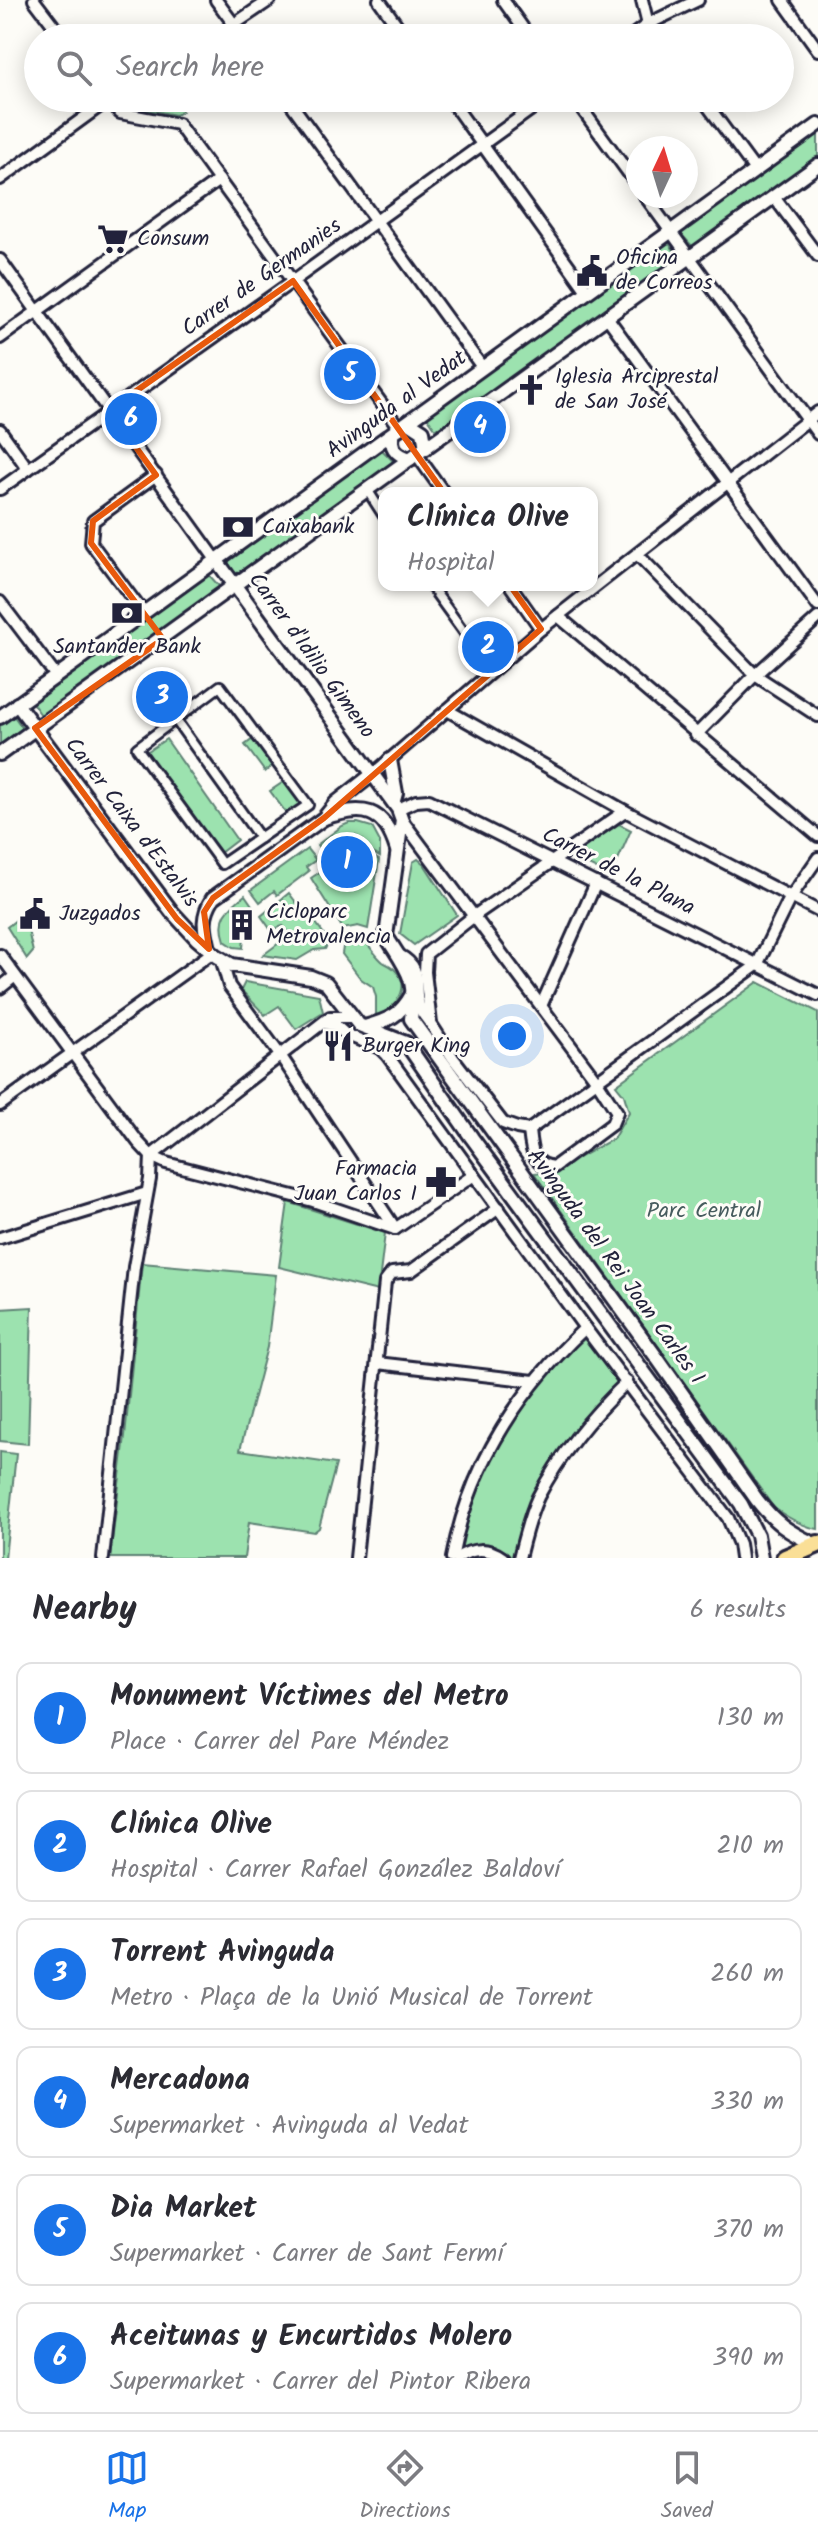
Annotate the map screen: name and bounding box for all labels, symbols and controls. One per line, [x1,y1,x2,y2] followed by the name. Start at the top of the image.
[24,24,794,112] search box
[116,44,264,92] text: Search here
[52,46,96,90] icon: search
[626,136,698,208] north arrow
[175,209,350,346] street label: Carrer de Germanies
[96,222,130,256] supermarket icon: Consum
[137,222,209,257] place label: Consum
[616,241,713,301] place label: Oficina de Correos
[575,254,609,288] public building icon: Oficina de Correos
[319,342,475,468] street label: Avinguda al Vedat
[324,344,376,404] pin: 5
[555,360,719,420] place label: Iglesia Arciprestal de San José
[514,373,548,407] church icon: Iglesia Arciprestal de San José
[105,389,157,449] pin: 6
[454,397,506,457] pin: 4
[378,487,598,591] popup
[407,494,569,542] text: Clínica Olive
[221,510,255,544] bank icon: Caixabank
[262,510,355,545] place label: Caixabank
[407,542,495,584] text: Hospital
[239,565,384,747] street label: Carrer d'Idilio Gimeno
[110,596,144,630] bank icon: Santander Bank
[462,617,514,677] pin: 2
[53,630,201,665] place label: Santander Bank
[136,667,188,727] pin: 3
[55,730,207,916] street label: Carrer Caixa d'Estalvis
[535,818,701,926] street label: Carrer de la Plana
[321,832,373,892] pin: 1
[266,895,391,955] place label: Cicloparc Metrovalencia
[18,897,52,931] public building icon: Juzgados
[59,897,141,932] place label: Juzgados
[225,908,259,942] building icon: Cicloparc Metrovalencia
[492,1016,532,1056] your location
[321,1029,355,1063] restaurant icon: Burger King
[362,1029,471,1064] place label: Burger King
[517,1141,713,1393] street label: Avinguda del Rei Joan Carles I
[294,1152,417,1212] place label: Farmacia Juan Carlos I
[424,1165,458,1199] pharmacy icon: Farmacia Juan Carlos I
[647,1194,762,1229] park label: Parc Central
[32,1583,137,1637] text: Nearby
[690,1589,786,1631] text: 6 results
[110,1673,509,1721] text: Monument Víctimes del Metro
[56,1697,64,1739] text: 1
[717,1697,784,1739] text: 130 m
[110,1721,449,1763] text: Place · Carrer del Pare Méndez
[110,1801,272,1849] text: Clínica Olive
[52,1825,68,1867] text: 2
[717,1825,784,1867] text: 210 m
[110,1849,560,1891] text: Hospital · Carrer Rafael González Baldoví
[110,1929,335,1977] text: Torrent Avinguda
[53,1953,67,1995] text: 3
[710,1953,784,1995] text: 260 m
[110,1977,593,2019] text: Metro · Plaça de la Unió Musical de Torrent
[110,2057,250,2105] text: Mercadona
[53,2081,67,2123] text: 4
[710,2081,784,2123] text: 330 m
[110,2105,469,2147] text: Supermarket · Avinguda al Vedat
[110,2185,256,2233] text: Dia Market
[53,2209,67,2251] text: 5
[713,2209,784,2251] text: 370 m
[110,2233,503,2275] text: Supermarket · Carrer de Sant Fermí
[110,2313,512,2361] text: Aceitunas y Encurtidos Molero
[53,2337,67,2379] text: 6
[712,2337,784,2379] text: 390 m
[110,2361,531,2403] text: Supermarket · Carrer del Pintor Ribera
[105,2446,149,2529] tab: Map
[359,2446,451,2529] tab: Directions
[661,2446,713,2529] tab: Saved

